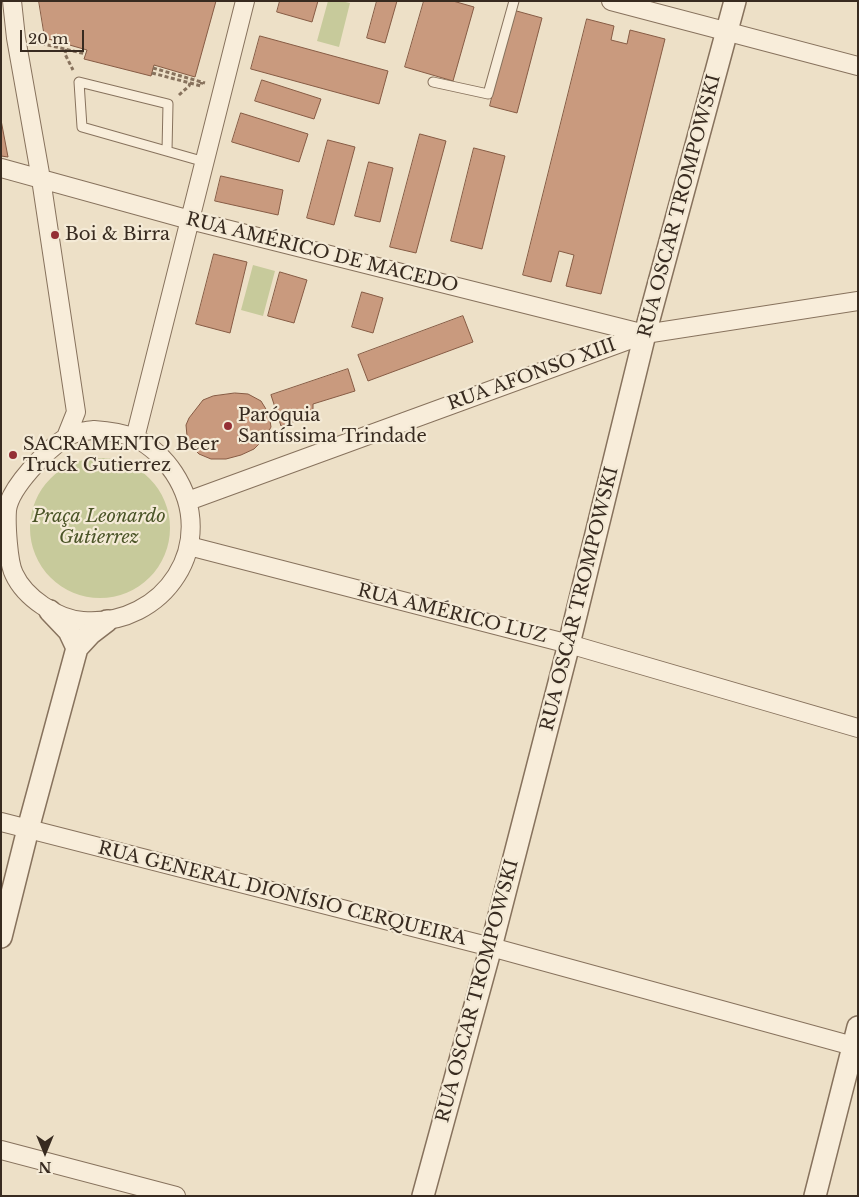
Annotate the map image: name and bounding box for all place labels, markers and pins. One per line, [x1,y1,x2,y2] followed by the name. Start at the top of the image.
[65,224,170,246] place label: Boi & Birra
[49,229,61,241] marker: Boi & Birra
[238,405,427,448] place label: Paróquia Santíssima Trindade
[222,420,234,432] marker: Paróquia Santíssima Trindade
[23,434,219,476] place label: SACRAMENTO Beer Truck Gutierrez
[7,449,19,461] marker: SACRAMENTO Beer Truck Gutierrez

